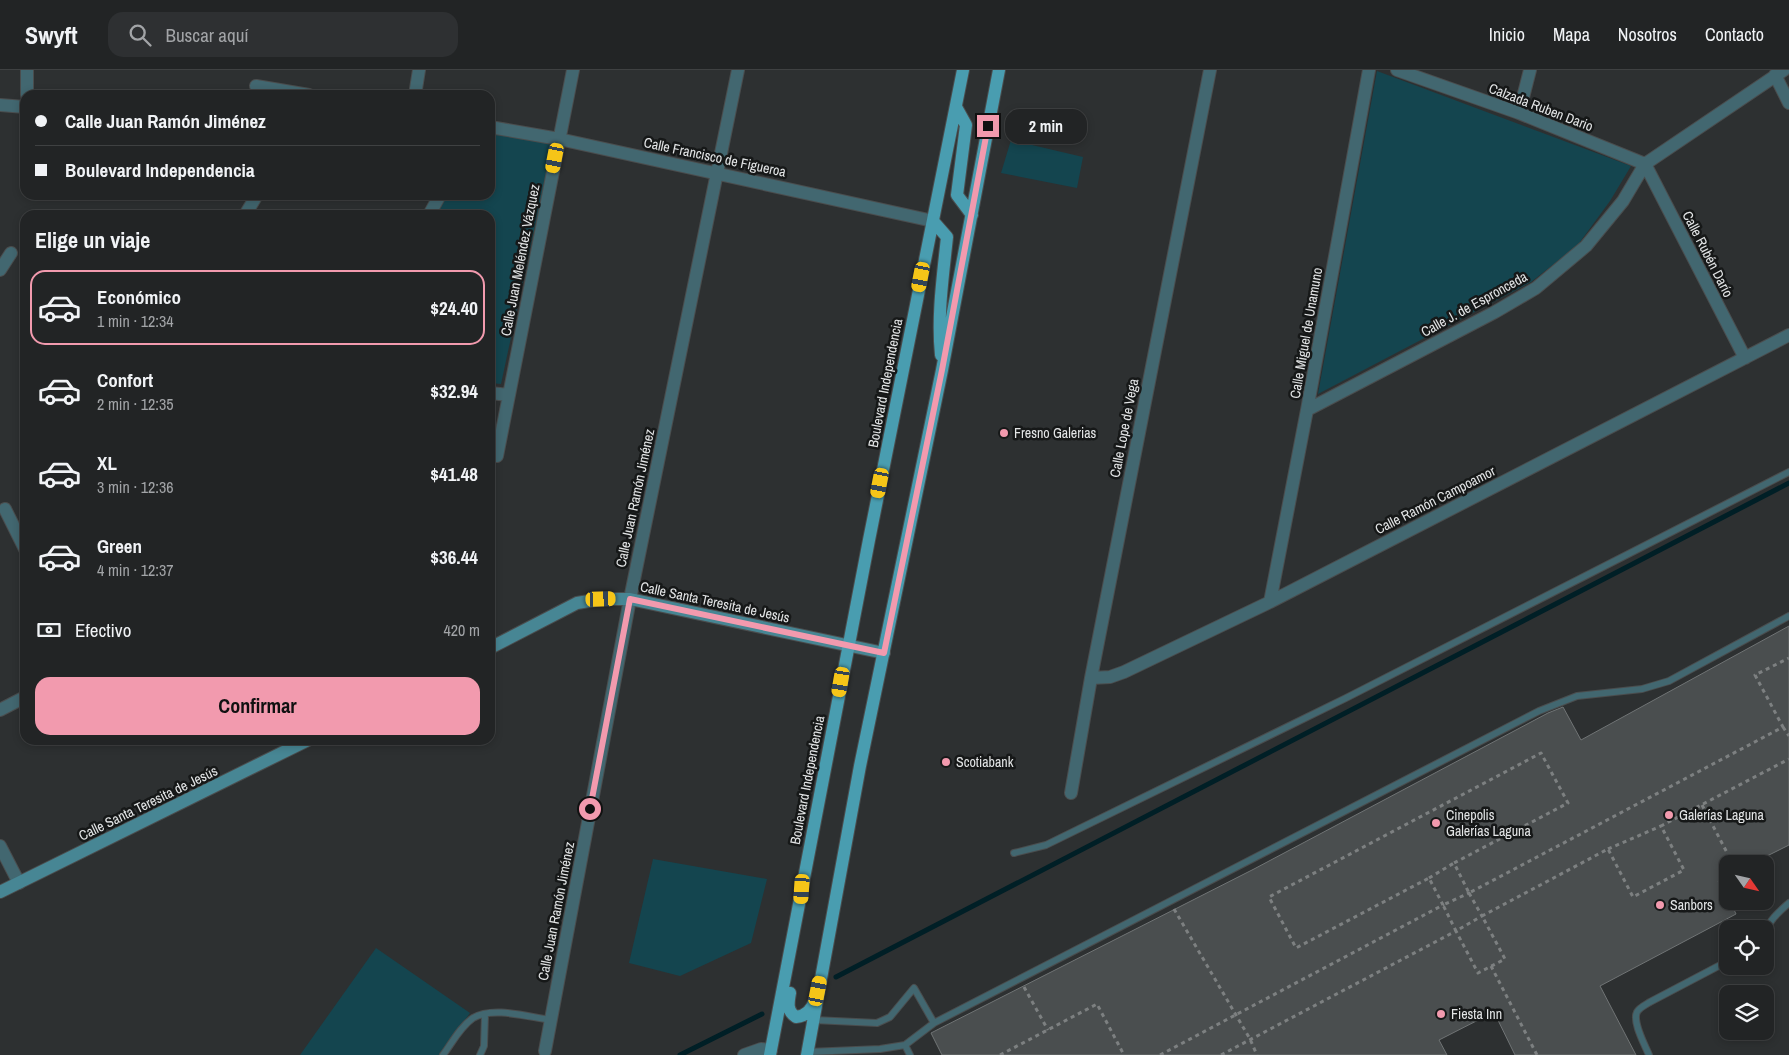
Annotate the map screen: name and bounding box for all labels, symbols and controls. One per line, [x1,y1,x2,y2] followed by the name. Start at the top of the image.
[108,12,458,57] search box
[25,19,78,51] text: Swyft
[126,21,154,49] icon: search
[166,22,249,48] text: Buscar aquí
[1489,22,1525,47] text: Inicio
[1553,22,1590,47] text: Mapa
[1618,22,1677,47] text: Nosotros
[1705,22,1764,47] text: Contacto
[1486,79,1596,135] street label: Calzada Ruben Dario
[65,108,266,134] text: Calle Juan Ramón Jiménez
[1006,108,1088,144] callout: 2 min
[977,115,999,137] route end
[1029,115,1063,137] text: 2 min
[642,133,788,181] street label: Calle Francisco de Figueroa
[544,142,565,174] car
[65,157,255,183] text: Boulevard Independencia
[496,182,544,337] street label: Calle Juan Meléndez Vázquez
[1679,208,1737,300] street label: Calle Rubén Darío
[35,225,150,255] text: Elige un viaje
[910,261,931,293] car
[1286,266,1326,400] street label: Calle Miguel de Unamuno
[1418,267,1531,341] street label: Calle J. de Espronceda
[97,284,181,310] text: Económico
[37,285,82,330] icon: car
[430,295,478,321] text: $24.40
[97,310,174,332] text: 1 min · 12:34
[864,316,906,449] street label: Boulevard Independencia
[97,367,153,393] text: Confort
[37,368,82,413] icon: car
[1106,376,1143,479] street label: Calle Lope de Vega
[430,378,478,404] text: $32.94
[97,393,174,415] text: 2 min · 12:35
[1014,424,1097,442] place label: Fresno Galerias
[612,427,659,569] street label: Calle Juan Ramón Jiménez
[998,427,1010,439] marker: Fresno Galerias
[97,450,117,476] text: XL
[37,451,82,496] icon: car
[430,461,478,487] text: $41.48
[1372,462,1498,538] street label: Calle Ramón Campoamor
[869,467,890,499] car
[97,476,174,498] text: 3 min · 12:36
[97,533,142,559] text: Green
[37,534,82,579] icon: car
[430,544,478,570] text: $36.44
[97,559,174,581] text: 4 min · 12:37
[639,577,792,627] street label: Calle Santa Teresita de Jesús
[585,591,616,607] car
[35,616,63,644] icon: cash
[75,617,131,643] text: Efectivo
[444,619,480,641] text: 420 m
[831,666,850,698] car
[35,677,480,735] button: Confirmar
[786,713,828,846] street label: Boulevard Independencia
[956,753,1014,771] place label: Scotiabank
[940,756,952,768] marker: Scotiabank
[76,761,221,844] street label: Calle Santa Teresita de Jesús
[579,798,601,820] route start
[1446,806,1531,840] place label: Cinepolis Galerías Laguna
[1679,806,1764,824] place label: Galerías Laguna
[1663,809,1675,821] marker: Galerías Laguna
[1430,817,1442,829] marker: Cinepolis Galerías Laguna
[534,840,578,982] street label: Calle Juan Ramón Jiménez
[1719,855,1774,910] north arrow
[1719,855,1774,1040] map controls
[793,874,810,904] car
[1670,896,1713,914] place label: Sanbors
[1654,899,1666,911] marker: Sanbors
[1719,920,1774,975] button: locate
[807,975,828,1007] car
[1719,985,1774,1040] button: layers
[1451,1005,1502,1023] place label: Fiesta Inn
[1435,1008,1447,1020] marker: Fiesta Inn

